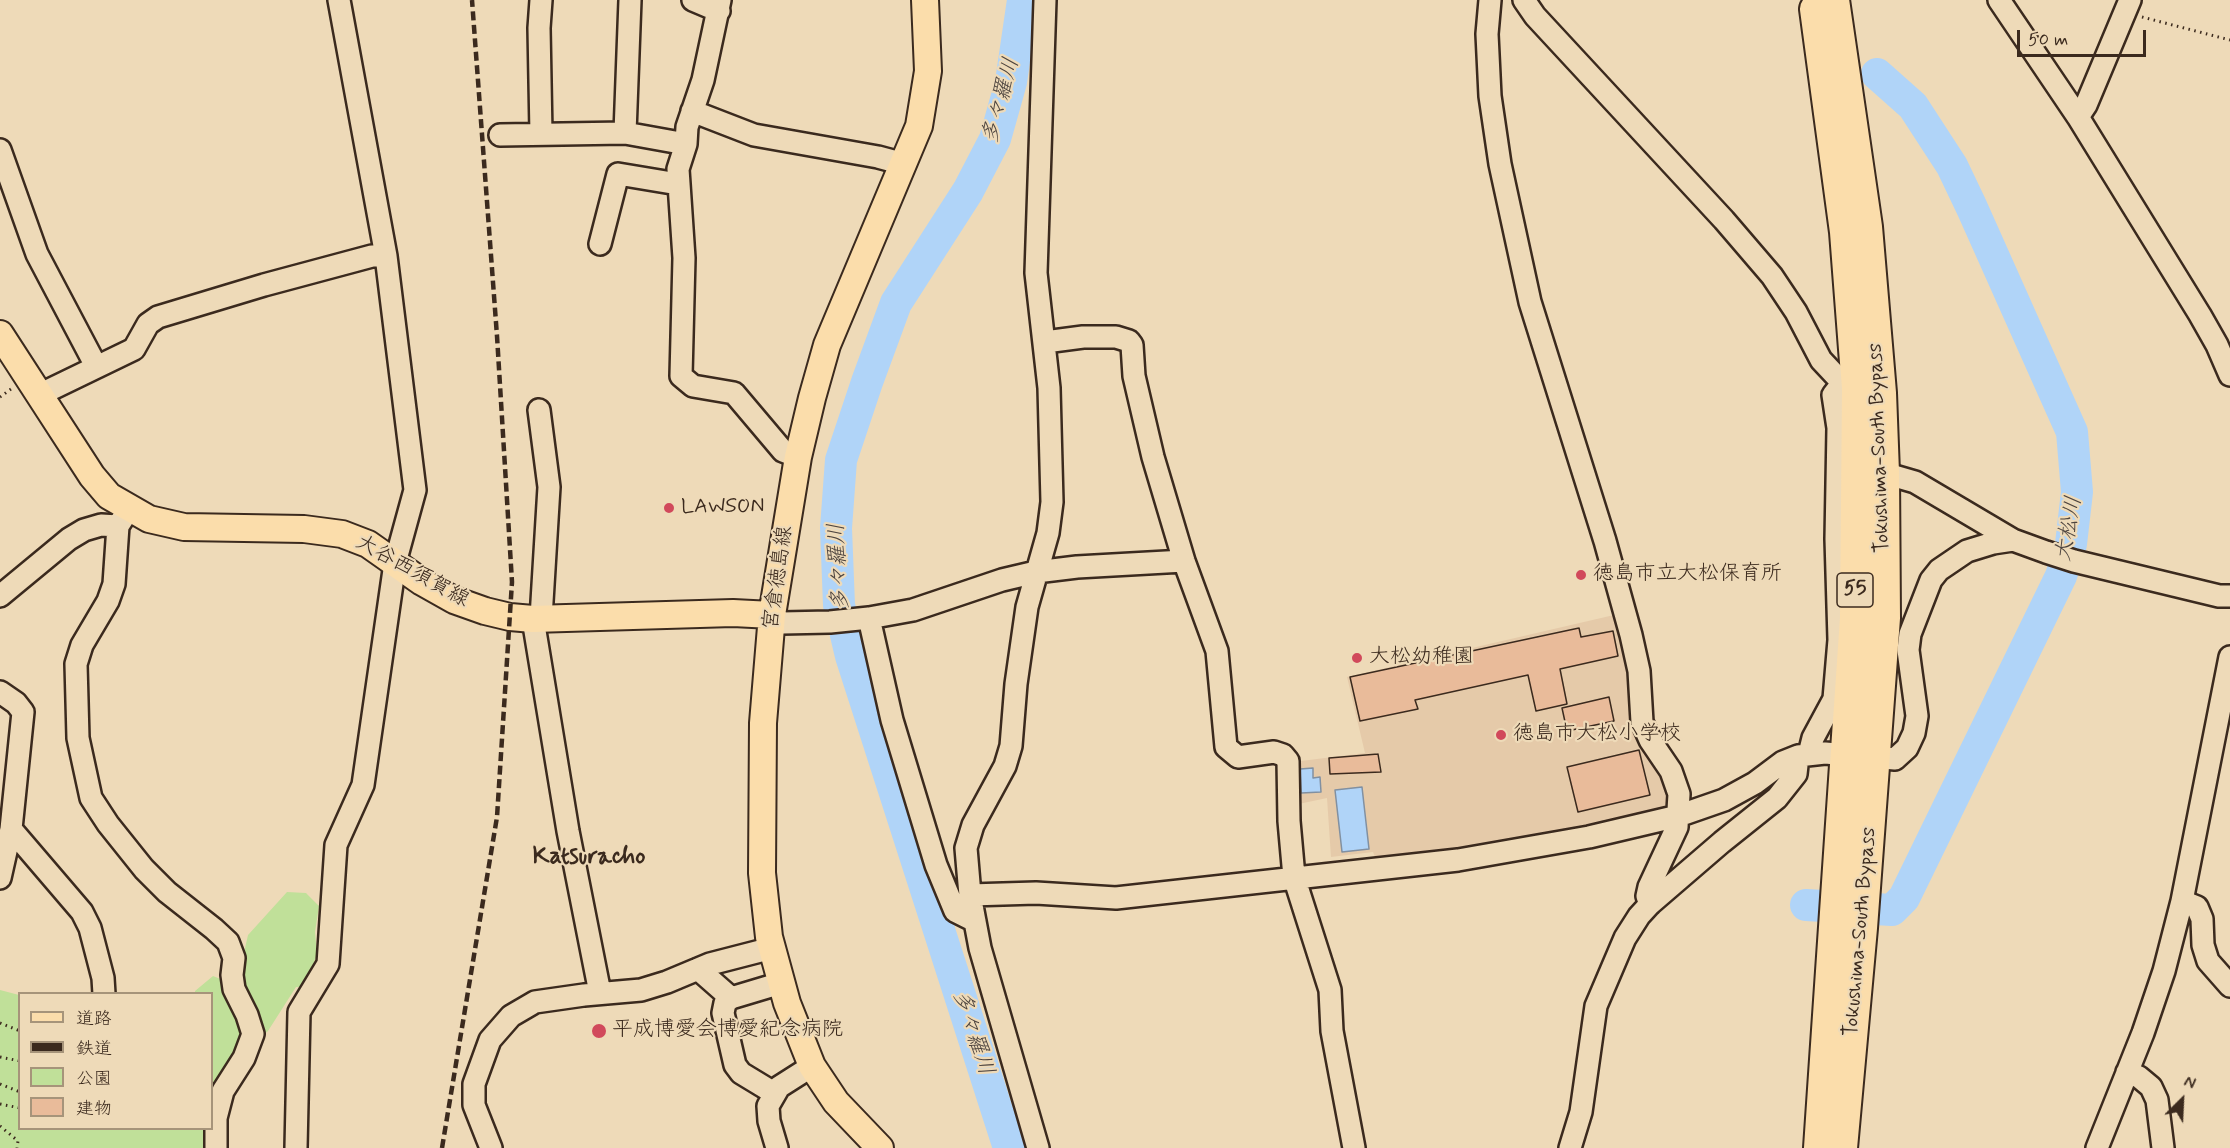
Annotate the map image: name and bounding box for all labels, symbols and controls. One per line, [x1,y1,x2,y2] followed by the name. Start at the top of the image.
[2020,18,2149,56] scale bar
[2028,28,2068,52] text: 50 m
[978,55,1026,147] water label: 多々羅川
[1864,343,1896,553] street label: Tokushima-South Bypass
[2051,494,2089,564] water label: 大松川
[681,495,765,521] place label: LAWSON
[662,501,676,515] marker: LAWSON
[825,522,855,612] water label: 多々羅川
[759,524,799,632] street label: 宮倉徳島線
[351,530,473,614] street label: 大谷西須賀線
[1593,562,1782,588] place label: 徳島市立大松保育所
[1574,568,1588,582] marker: 徳島市立大松保育所
[1837,573,1873,607] road number: 55
[1369,645,1474,671] place label: 大松幼稚園
[1350,651,1364,665] marker: 大松幼稚園
[1513,722,1681,748] place label: 徳島市大松小学校
[1494,728,1508,742] marker: 徳島市大松小学校
[1839,826,1883,1038] street label: Tokushima-South Bypass
[533,844,645,872] district label: Katsuracho
[946,987,998,1079] water label: 多々羅川
[18,992,213,1130] legend
[76,1007,112,1031] text: 道路
[612,1018,843,1044] place label: 平成博愛会博愛紀念病院
[590,1022,608,1040] marker: 平成博愛会博愛紀念病院
[76,1037,112,1061] text: 鉄道
[76,1067,112,1091] text: 公園
[2152,1070,2212,1130] north arrow
[2180,1071,2199,1095] text: N
[76,1097,112,1121] text: 建物

